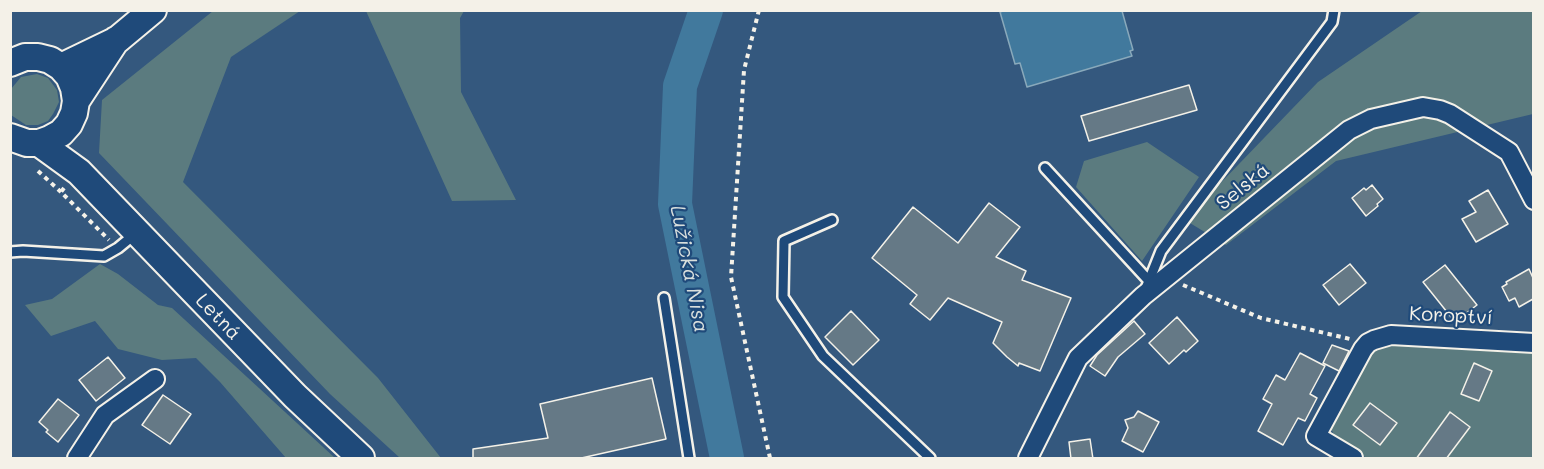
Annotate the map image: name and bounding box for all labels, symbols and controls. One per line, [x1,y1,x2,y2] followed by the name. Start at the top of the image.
[1212,158,1274,216] street label: Selská
[664,203,714,335] water label: Lužická Nisa
[190,289,246,345] street label: Letná
[1408,302,1494,330] street label: Koroptví

